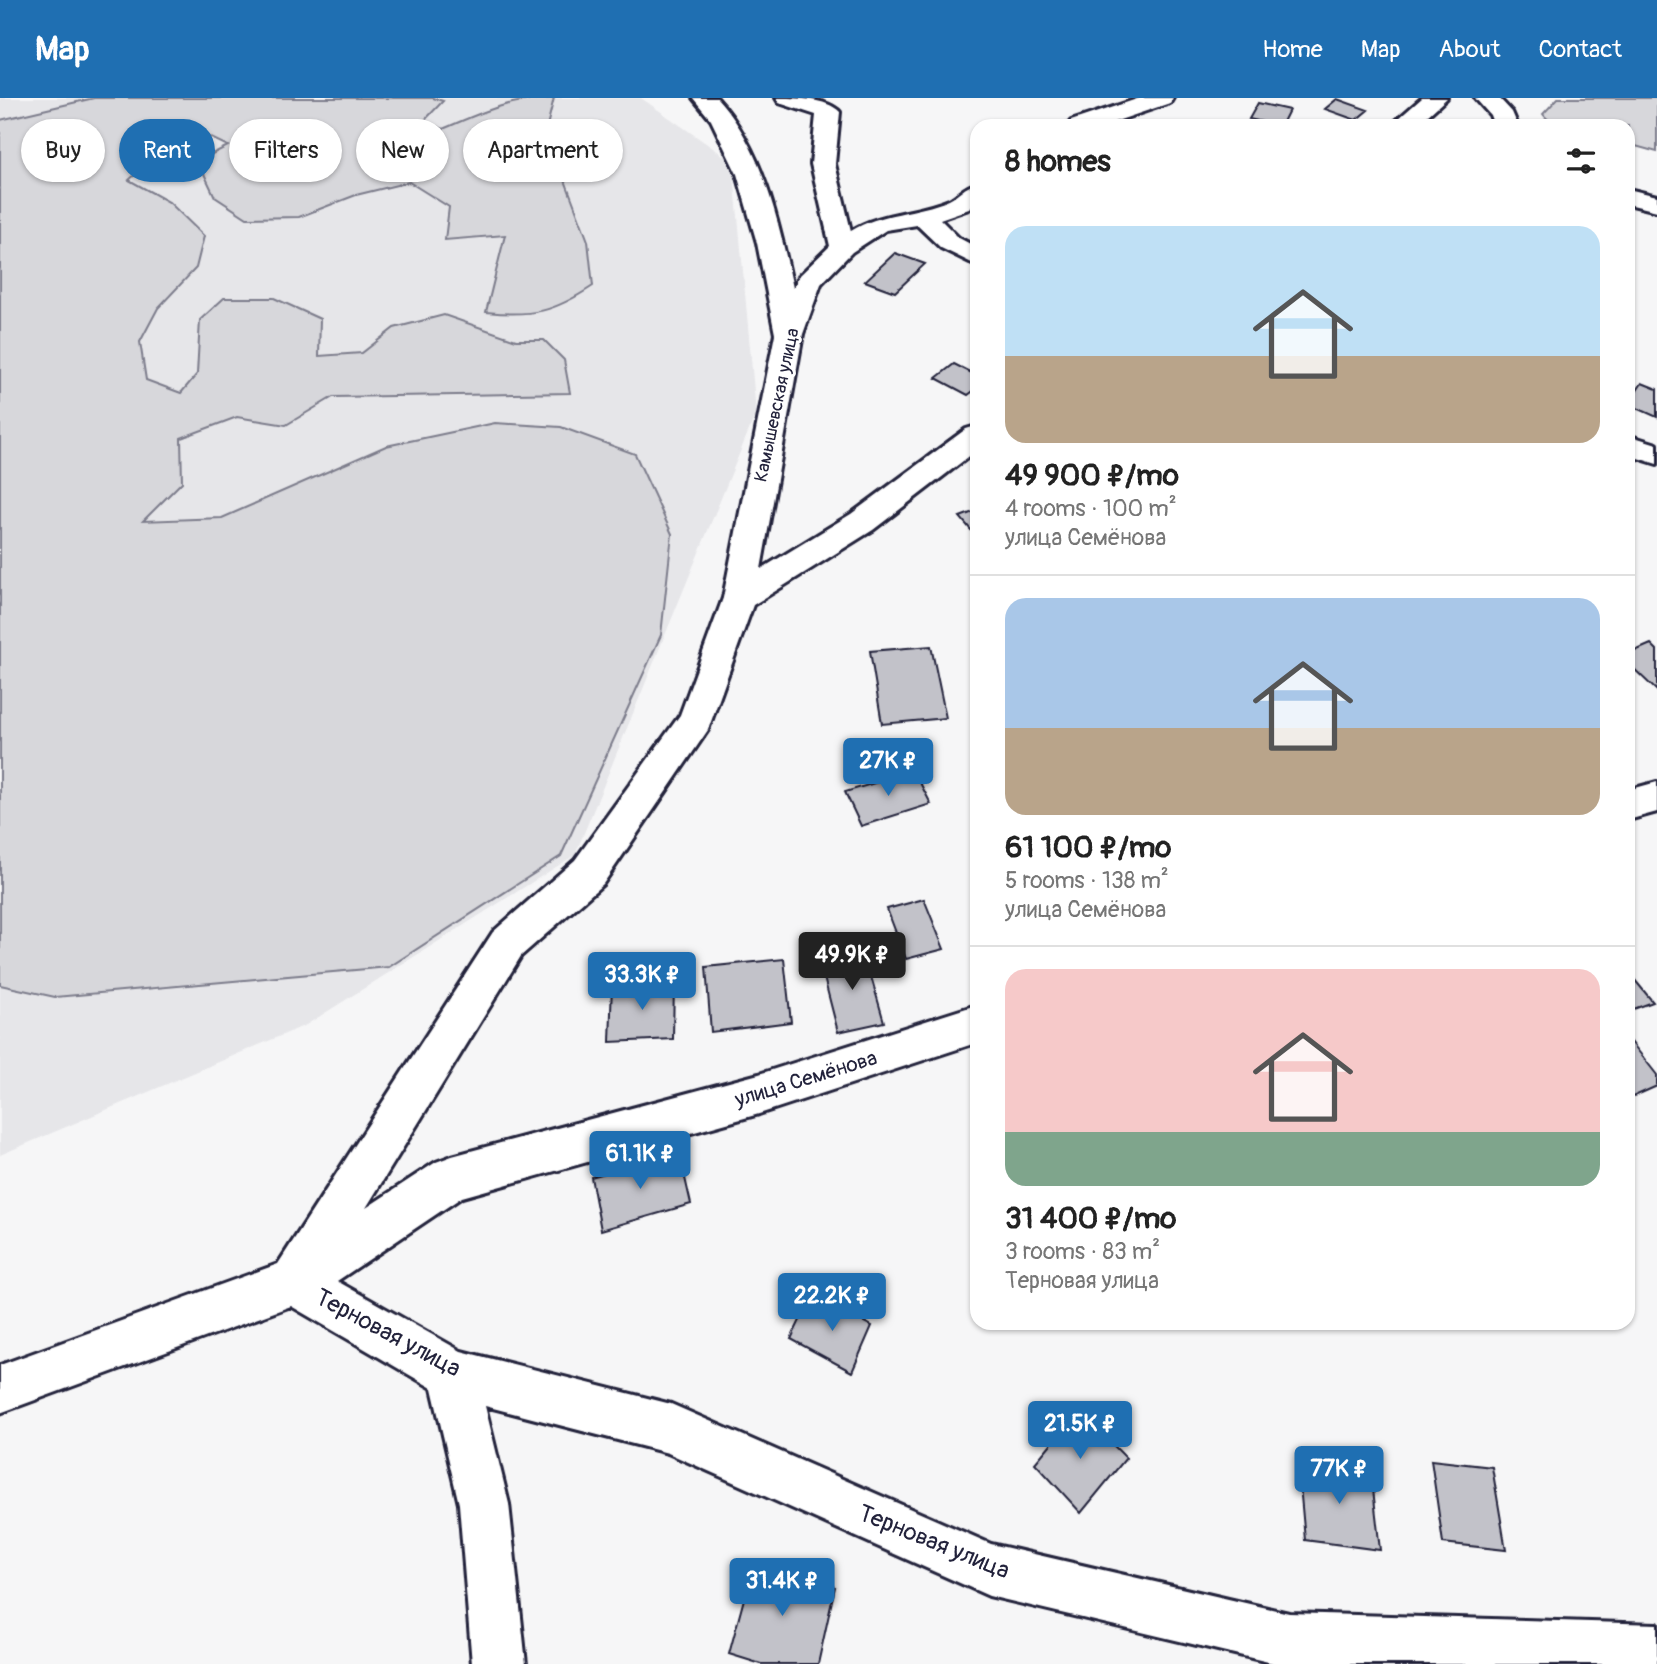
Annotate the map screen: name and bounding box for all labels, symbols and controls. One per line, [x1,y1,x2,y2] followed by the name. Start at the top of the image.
[35,29,90,70] text: Map
[1262,35,1323,64] text: Home
[1361,35,1401,64] text: Map
[1439,35,1501,64] text: About
[1539,35,1622,64] text: Contact
[21,119,105,182] chip: Buy
[119,119,215,182] chip: Rent
[229,119,342,182] chip: Filters
[356,119,449,182] chip: New
[463,119,623,182] chip: Apartment
[1562,142,1600,180] icon: filters
[1005,143,1111,180] text: 8 homes
[1240,271,1366,397] icon: home
[749,326,805,484] street label: Камышевская улица
[1005,457,1179,494] text: 49 900 ₽/mo
[1005,494,1177,523] text: 4 rooms · 100 m²
[1005,523,1166,552] text: улица Семёнова
[1240,643,1366,769] icon: home
[839,738,937,798] pin: 27K ₽
[859,746,917,775] text: 27K ₽
[1005,829,1171,866] text: 61 100 ₽/mo
[1005,866,1169,895] text: 5 rooms · 138 m²
[1005,895,1166,924] text: улица Семёнова
[787,932,917,992] pin: 49.9K ₽
[815,940,889,969] text: 49.9K ₽
[577,953,707,1012] pin: 33.3K ₽
[604,960,680,989] text: 33.3K ₽
[1240,1014,1366,1140] icon: home
[731,1045,880,1114] street label: улица Семёнова
[575,1132,705,1191] pin: 61.1K ₽
[605,1139,675,1168] text: 61.1K ₽
[1005,1200,1176,1237] text: 31 400 ₽/mo
[1005,1237,1160,1266] text: 3 rooms · 83 m²
[1005,1266,1159,1295] text: Терновая улица
[767,1274,897,1333] pin: 22.2K ₽
[794,1281,870,1310] text: 22.2K ₽
[310,1283,466,1383] street label: Терновая улица
[1015,1402,1145,1461] pin: 21.5K ₽
[1044,1409,1116,1438] text: 21.5K ₽
[1290,1446,1388,1506] pin: 77K ₽
[1311,1454,1368,1483] text: 77K ₽
[854,1498,1014,1586] street label: Терновая улица
[717,1558,847,1618] pin: 31.4K ₽
[746,1566,818,1595] text: 31.4K ₽

